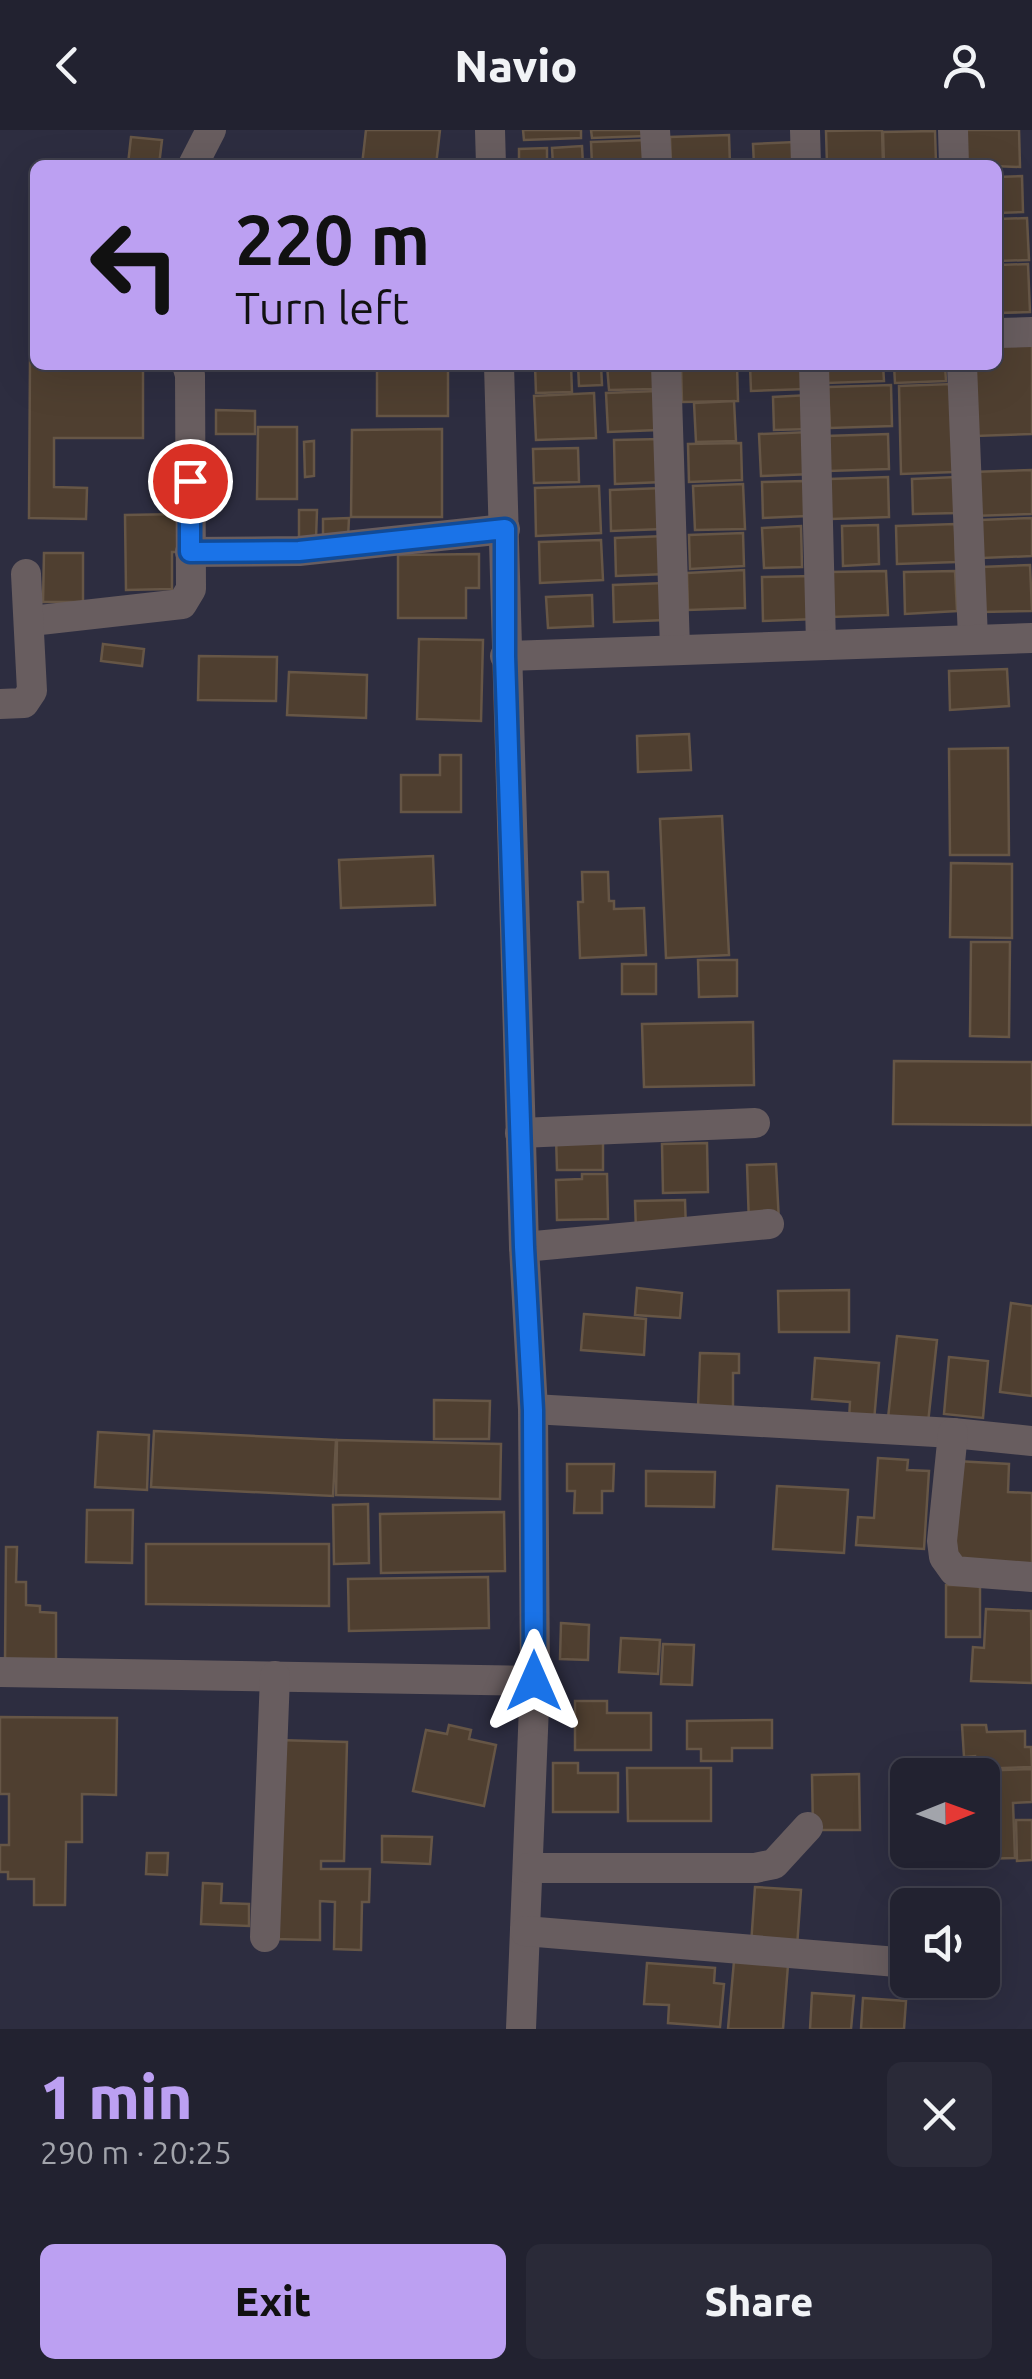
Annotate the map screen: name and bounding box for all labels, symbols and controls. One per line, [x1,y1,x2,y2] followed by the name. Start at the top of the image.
[40,38,95,93] icon: back
[937,38,992,93] icon: person
[454,40,578,91] text: Navio
[70,200,200,330] icon: left
[235,200,430,278] text: 220 m
[235,282,409,333] text: Turn left
[148,439,233,524] pin
[163,454,218,509] icon: arrive
[482,1629,586,1733] position arrow
[890,1758,1000,1868] north arrow
[890,1758,1000,1998] map controls
[890,1888,1000,1998] button: sound
[887,2062,992,2167] button: close
[40,2063,193,2130] text: 1 min
[40,2134,232,2170] text: 290 m · 20:25
[40,2244,506,2359] button: Exit
[526,2244,992,2359] button: Share

